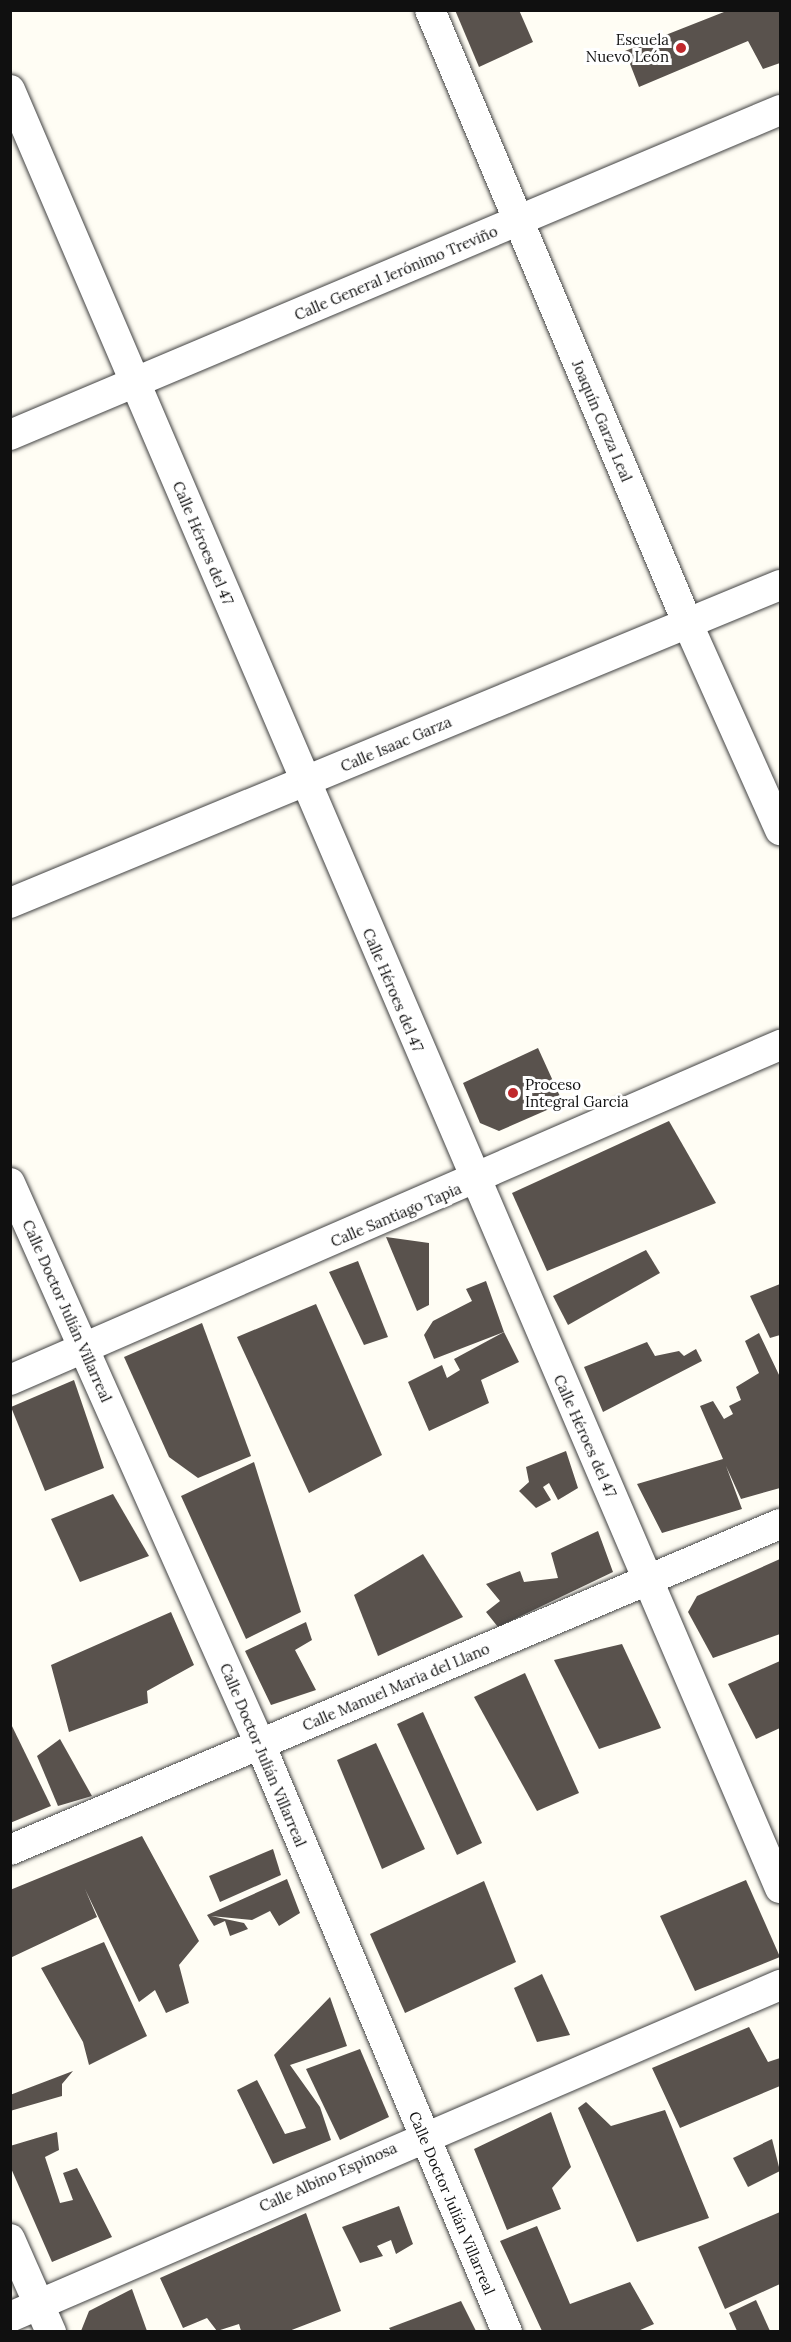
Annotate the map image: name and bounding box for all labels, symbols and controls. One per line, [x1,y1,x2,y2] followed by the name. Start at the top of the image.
[586,30,669,65] place label: Escuela Nuevo León
[674,41,688,55] marker: Escuela Nuevo León
[292,222,500,324] street label: Calle General Jerónimo Treviño
[568,357,636,485] street label: Joaquín Garza Leal
[169,479,237,607] street label: Calle Héroes del 47
[338,713,454,775] street label: Calle Isaac Garza
[359,926,427,1054] street label: Calle Héroes del 47
[525,1075,629,1110] place label: Proceso Integral Garcia
[506,1086,520,1100] marker: Proceso Integral Garcia
[328,1179,464,1251] street label: Calle Santiago Tapia
[19,1217,115,1405] street label: Calle Doctor Julián Villarreal
[550,1372,620,1500] street label: Calle Héroes del 47
[300,1639,492,1735] street label: Calle Manuel Maria del Llano
[216,1661,310,1849] street label: Calle Doctor Julián Villarreal
[405,2109,499,2297] street label: Calle Doctor Julián Villarreal
[256,2139,400,2215] street label: Calle Albino Espinosa

